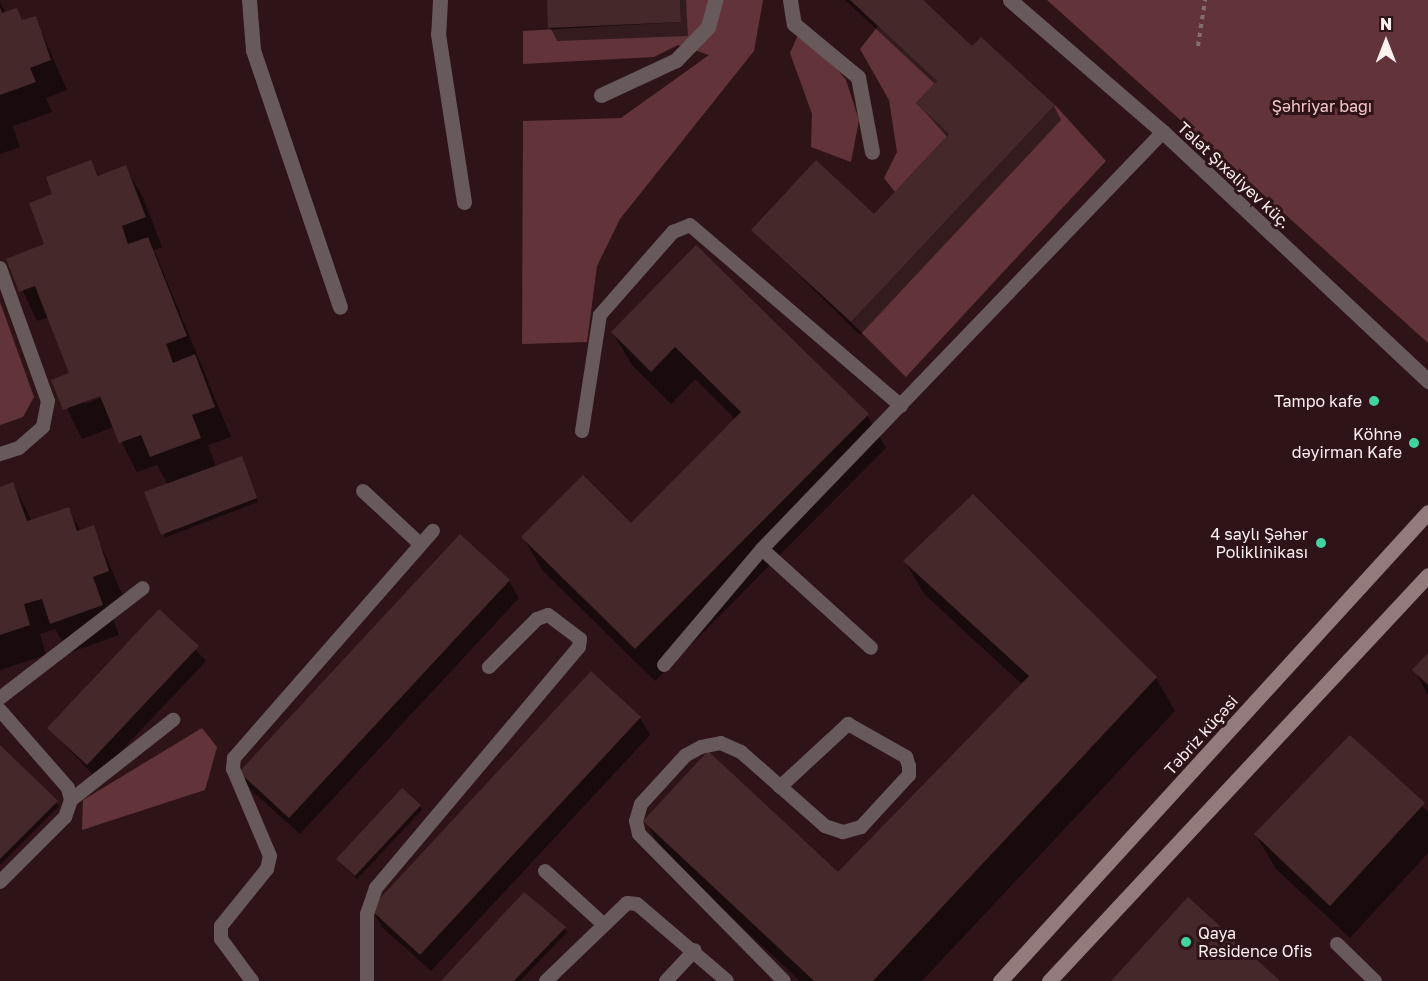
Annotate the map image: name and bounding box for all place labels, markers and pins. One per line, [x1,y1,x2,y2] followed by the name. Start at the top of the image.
[1274,391,1362,411] place label: Tampo kafe
[1367,394,1381,408] marker: Tampo kafe
[1292,424,1402,462] place label: Köhnə dəyirman Kafe
[1407,436,1421,450] marker: Köhnə dəyirman Kafe
[1211,524,1308,562] place label: 4 saylı Şəhər Poliklinikası
[1312,534,1330,552] marker: 4 saylı Şəhər Poliklinikası
[1198,923,1312,961] place label: Qaya Residence Ofis
[1179,935,1193,949] marker: Qaya Residence Ofis

